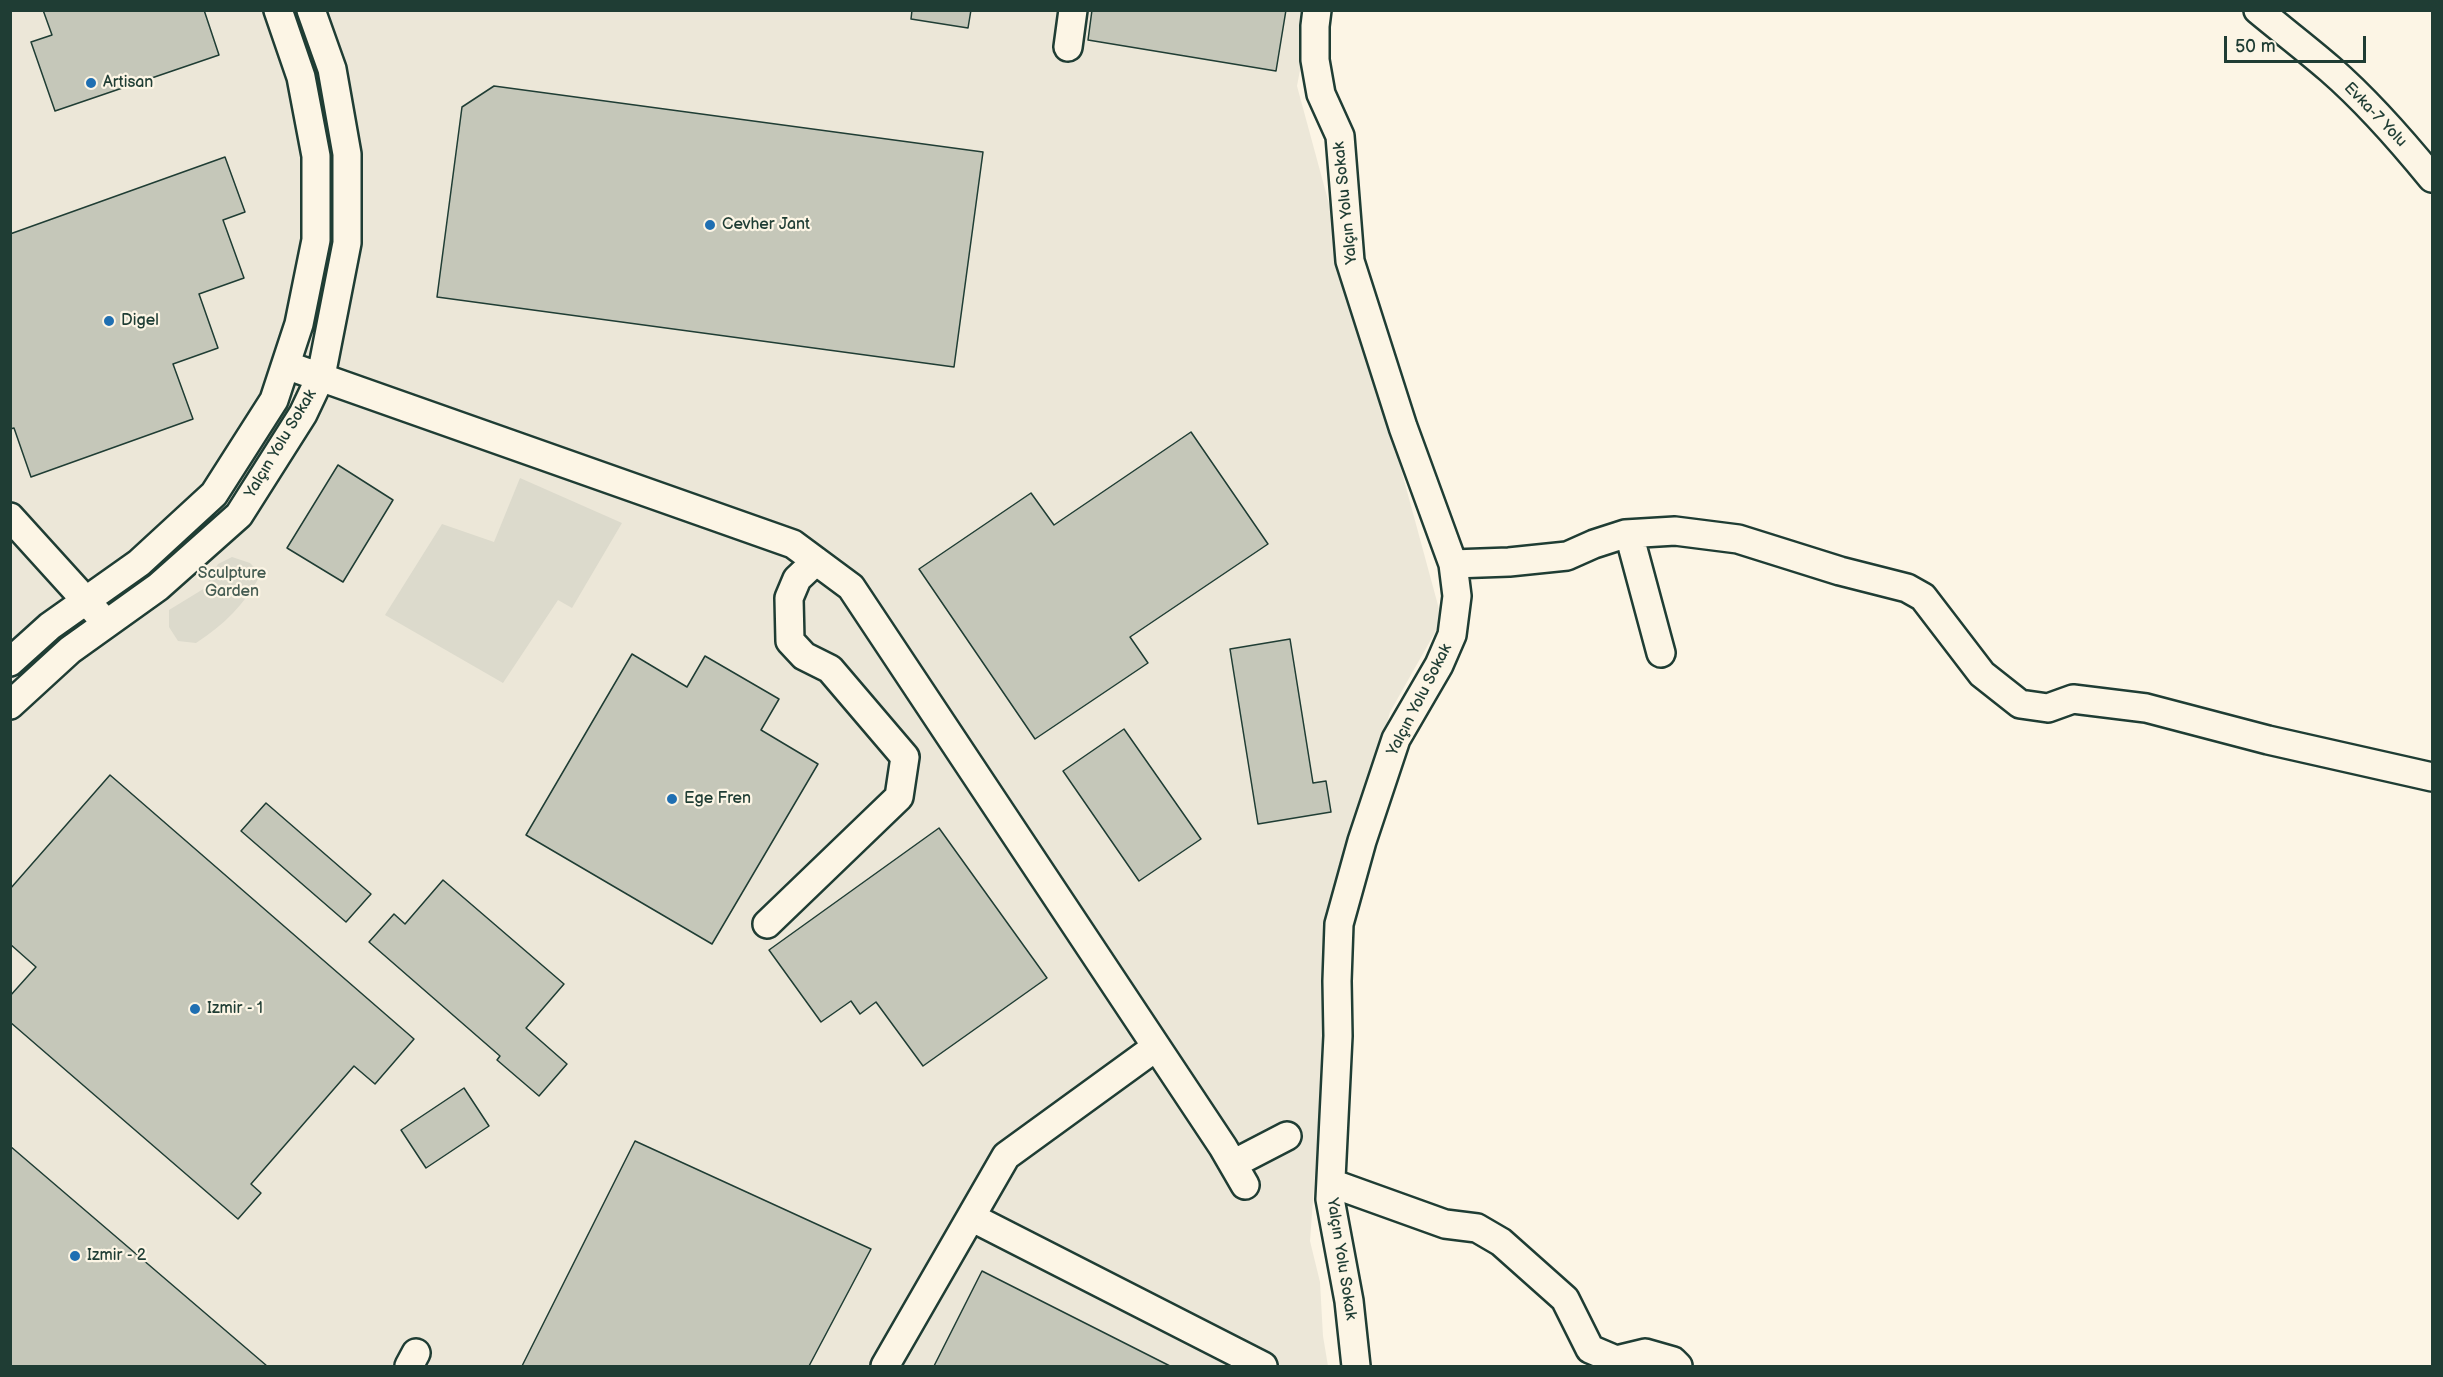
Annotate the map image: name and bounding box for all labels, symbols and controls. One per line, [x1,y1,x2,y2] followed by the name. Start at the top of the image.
[2227,24,2370,62] scale bar
[2235,36,2276,57] text: 50 m
[103,73,153,93] place label: Artisan
[84,76,98,90] marker: Artisan
[2339,79,2411,151] street label: Evka-7 Yolu
[1330,141,1362,265] street label: Yalçın Yolu Sokak
[722,215,810,235] place label: Cevher Jant
[703,218,717,232] marker: Cevher Jant
[121,311,159,331] place label: Digel
[102,314,116,328] marker: Digel
[241,386,321,502] street label: Yalçın Yolu Sokak
[198,564,266,602] park label: Sculpture Garden
[1383,641,1457,759] street label: Yalçın Yolu Sokak
[684,789,751,809] place label: Ege Fren
[665,792,679,806] marker: Ege Fren
[207,999,263,1019] place label: Izmir - 1
[188,1002,202,1016] marker: Izmir - 1
[1322,1197,1360,1321] street label: Yalçın Yolu Sokak
[87,1246,146,1266] place label: Izmir - 2
[68,1249,82,1263] marker: Izmir - 2

